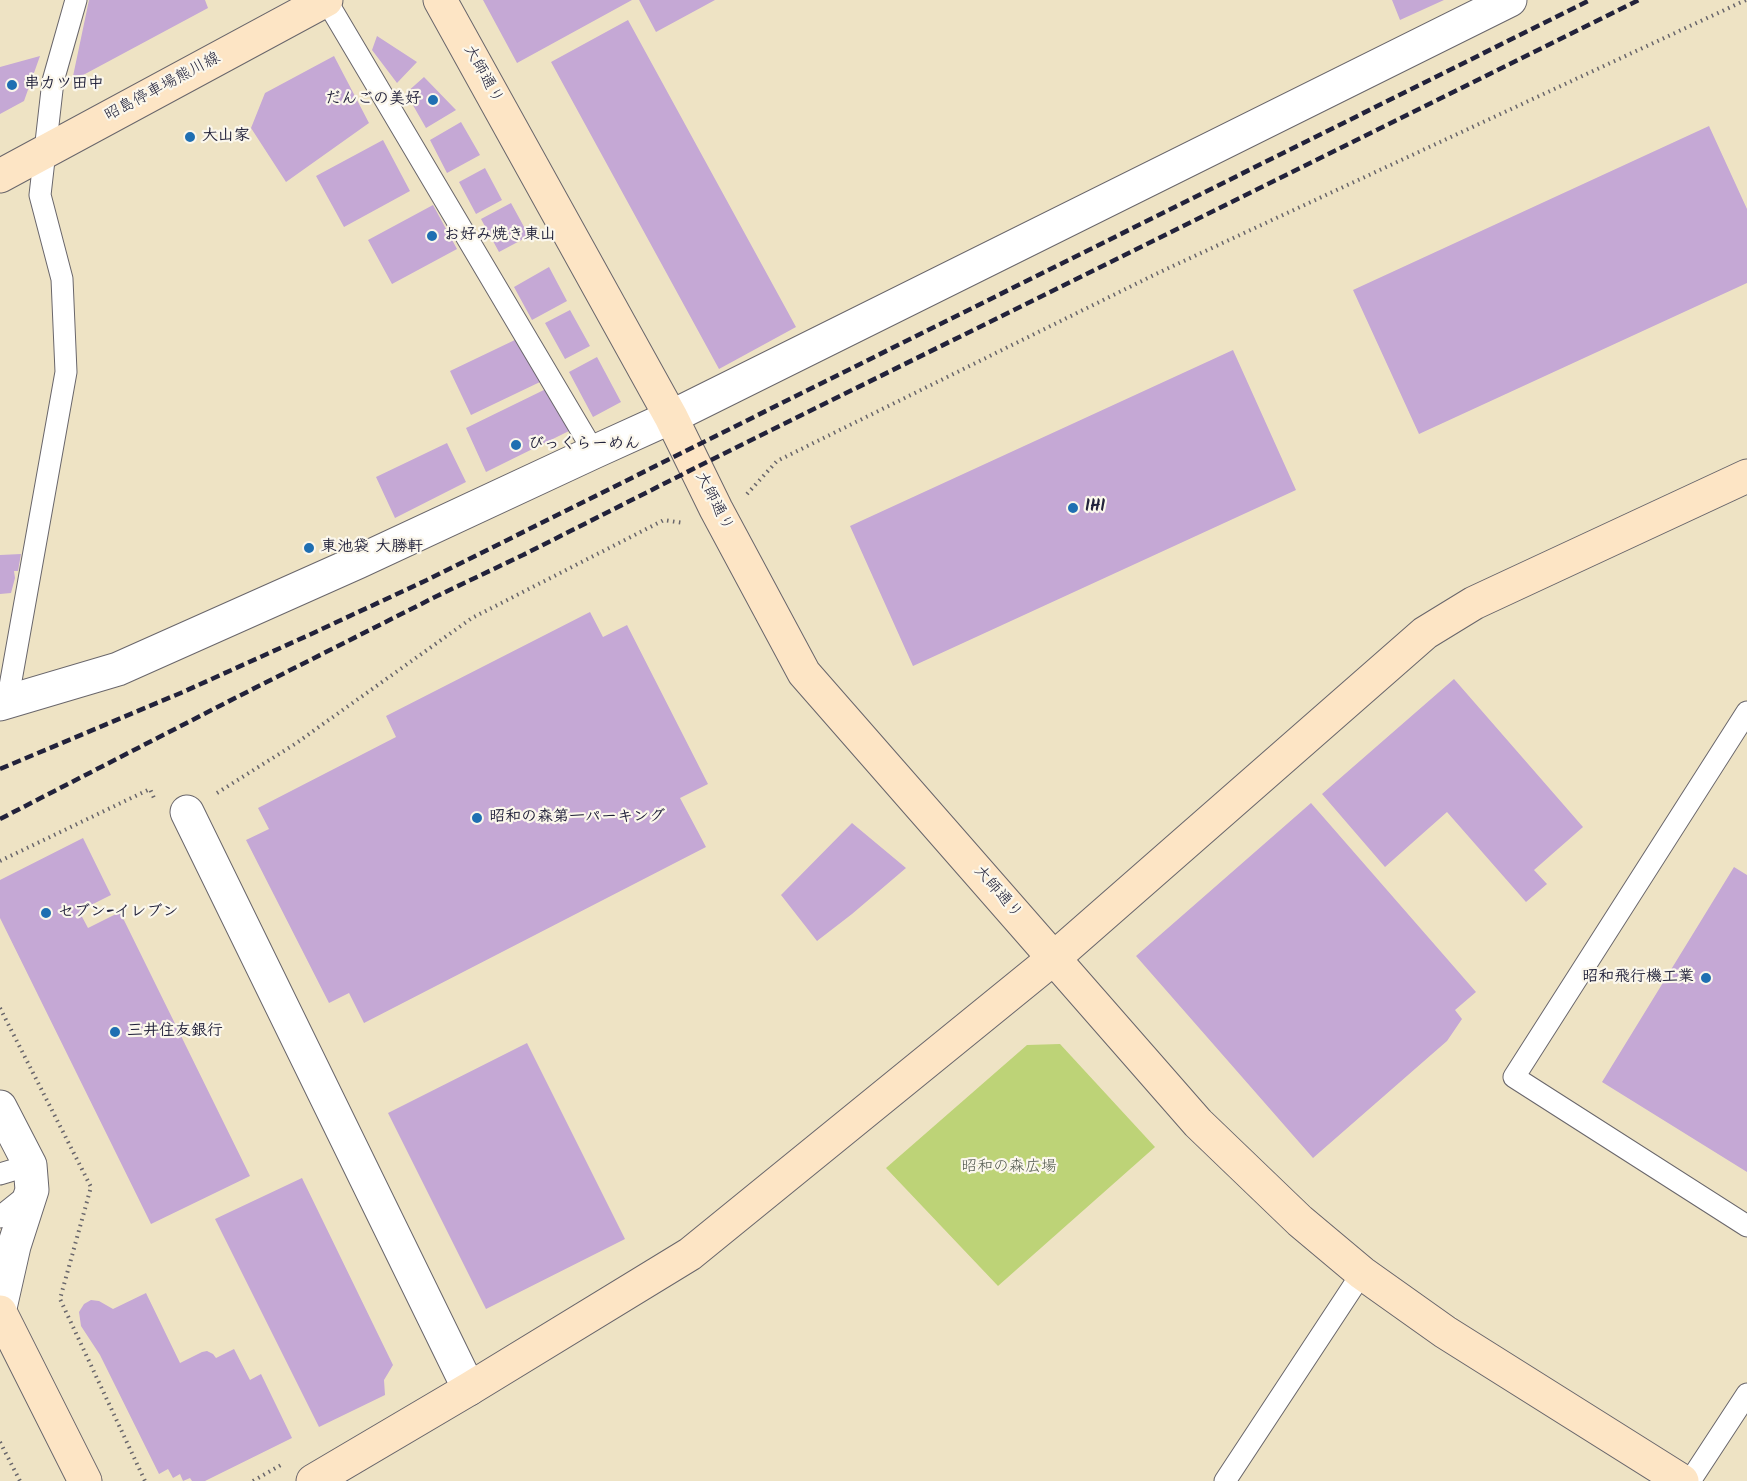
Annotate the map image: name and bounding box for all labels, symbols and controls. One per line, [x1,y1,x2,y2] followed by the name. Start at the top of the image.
[458,42,506,108] street label: 大師通り
[102,49,224,127] street label: 昭島停車場熊川線
[24,75,104,95] place label: 串カツ田中
[5,78,19,92] marker: 串カツ田中
[325,90,421,110] place label: だんごの美好
[426,93,440,107] marker: だんごの美好
[202,127,250,147] place label: 大山家
[183,130,197,144] marker: 大山家
[444,226,556,246] place label: お好み焼き東山
[425,229,439,243] marker: お好み焼き東山
[528,435,640,455] place label: びっくらーめん
[509,438,523,452] marker: びっくらーめん
[690,469,736,535] street label: 大師通り
[1085,498,1105,518] place label: IHI
[1066,501,1080,515] marker: IHI
[321,538,423,558] place label: 東池袋 大勝軒
[302,541,316,555] marker: 東池袋 大勝軒
[489,808,665,828] place label: 昭和の森第一パーキング
[470,811,484,825] marker: 昭和の森第一パーキング
[969,863,1025,923] street label: 大師通り
[58,903,178,923] place label: セブン-イレブン
[39,906,53,920] marker: セブン-イレブン
[1582,968,1694,988] place label: 昭和飛行機工業
[1699,971,1713,985] marker: 昭和飛行機工業
[127,1022,223,1042] place label: 三井住友銀行
[108,1025,122,1039] marker: 三井住友銀行
[961,1158,1057,1178] park label: 昭和の森広場

